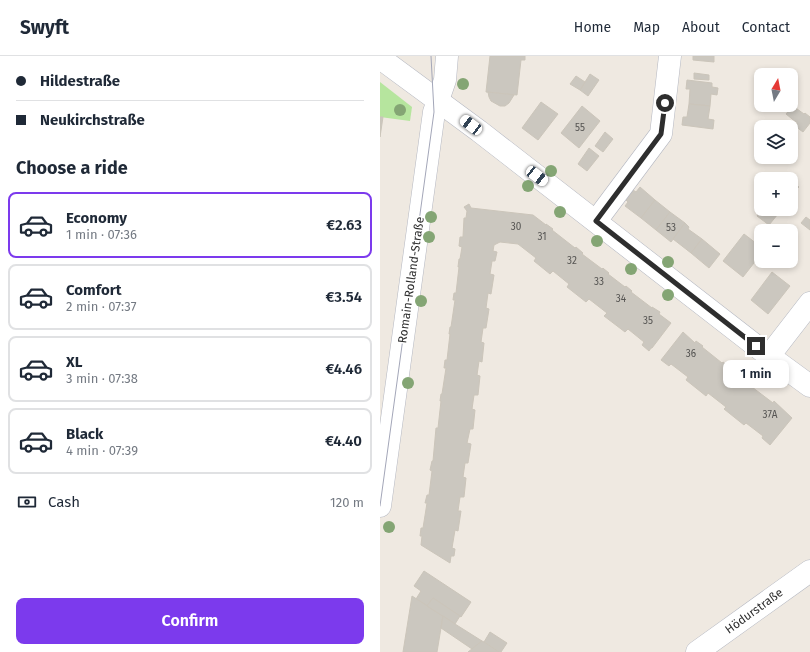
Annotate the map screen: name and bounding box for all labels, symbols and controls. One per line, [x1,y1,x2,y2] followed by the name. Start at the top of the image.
[20,16,69,39] text: Swyft
[574,19,611,36] text: Home
[633,19,660,36] text: Map
[682,19,720,36] text: About
[742,19,790,36] text: Contact
[754,68,798,112] north arrow
[754,68,798,268] map controls
[40,72,120,90] text: Hildestraße
[656,94,674,112] route start
[40,111,145,129] text: Neukirchstraße
[458,113,484,137] car
[754,120,798,164] button: layers
[575,122,585,134] house number: 55
[16,157,128,179] text: Choose a ride
[524,164,550,188] car
[754,172,798,216] button: +
[18,207,54,243] icon: car
[66,209,127,227] text: Economy
[326,216,362,234] text: €2.63
[395,216,427,344] street label: Romain-Rolland-Straße
[511,221,522,233] house number: 30
[666,222,676,234] house number: 53
[754,224,798,268] button: −
[66,227,137,242] text: 1 min · 07:36
[537,231,547,243] house number: 31
[567,255,577,267] house number: 32
[594,276,604,288] house number: 33
[18,279,54,315] icon: car
[66,281,122,299] text: Comfort
[325,288,362,306] text: €3.54
[616,293,627,305] house number: 34
[66,299,137,314] text: 2 min · 07:37
[643,315,653,327] house number: 35
[747,337,765,355] route end
[686,348,696,360] house number: 36
[18,351,54,387] icon: car
[66,353,82,371] text: XL
[325,360,362,378] text: €4.46
[723,360,789,388] callout: 1 min
[740,366,772,381] text: 1 min
[66,371,138,386] text: 3 min · 07:38
[763,409,778,421] house number: 37A
[18,423,54,459] icon: car
[66,425,103,443] text: Black
[325,432,362,450] text: €4.40
[66,443,138,458] text: 4 min · 07:39
[16,491,38,513] icon: cash
[48,493,80,511] text: Cash
[330,495,364,510] text: 120 m
[722,585,786,637] street label: Hödurstraße
[16,598,364,644] button: Confirm

